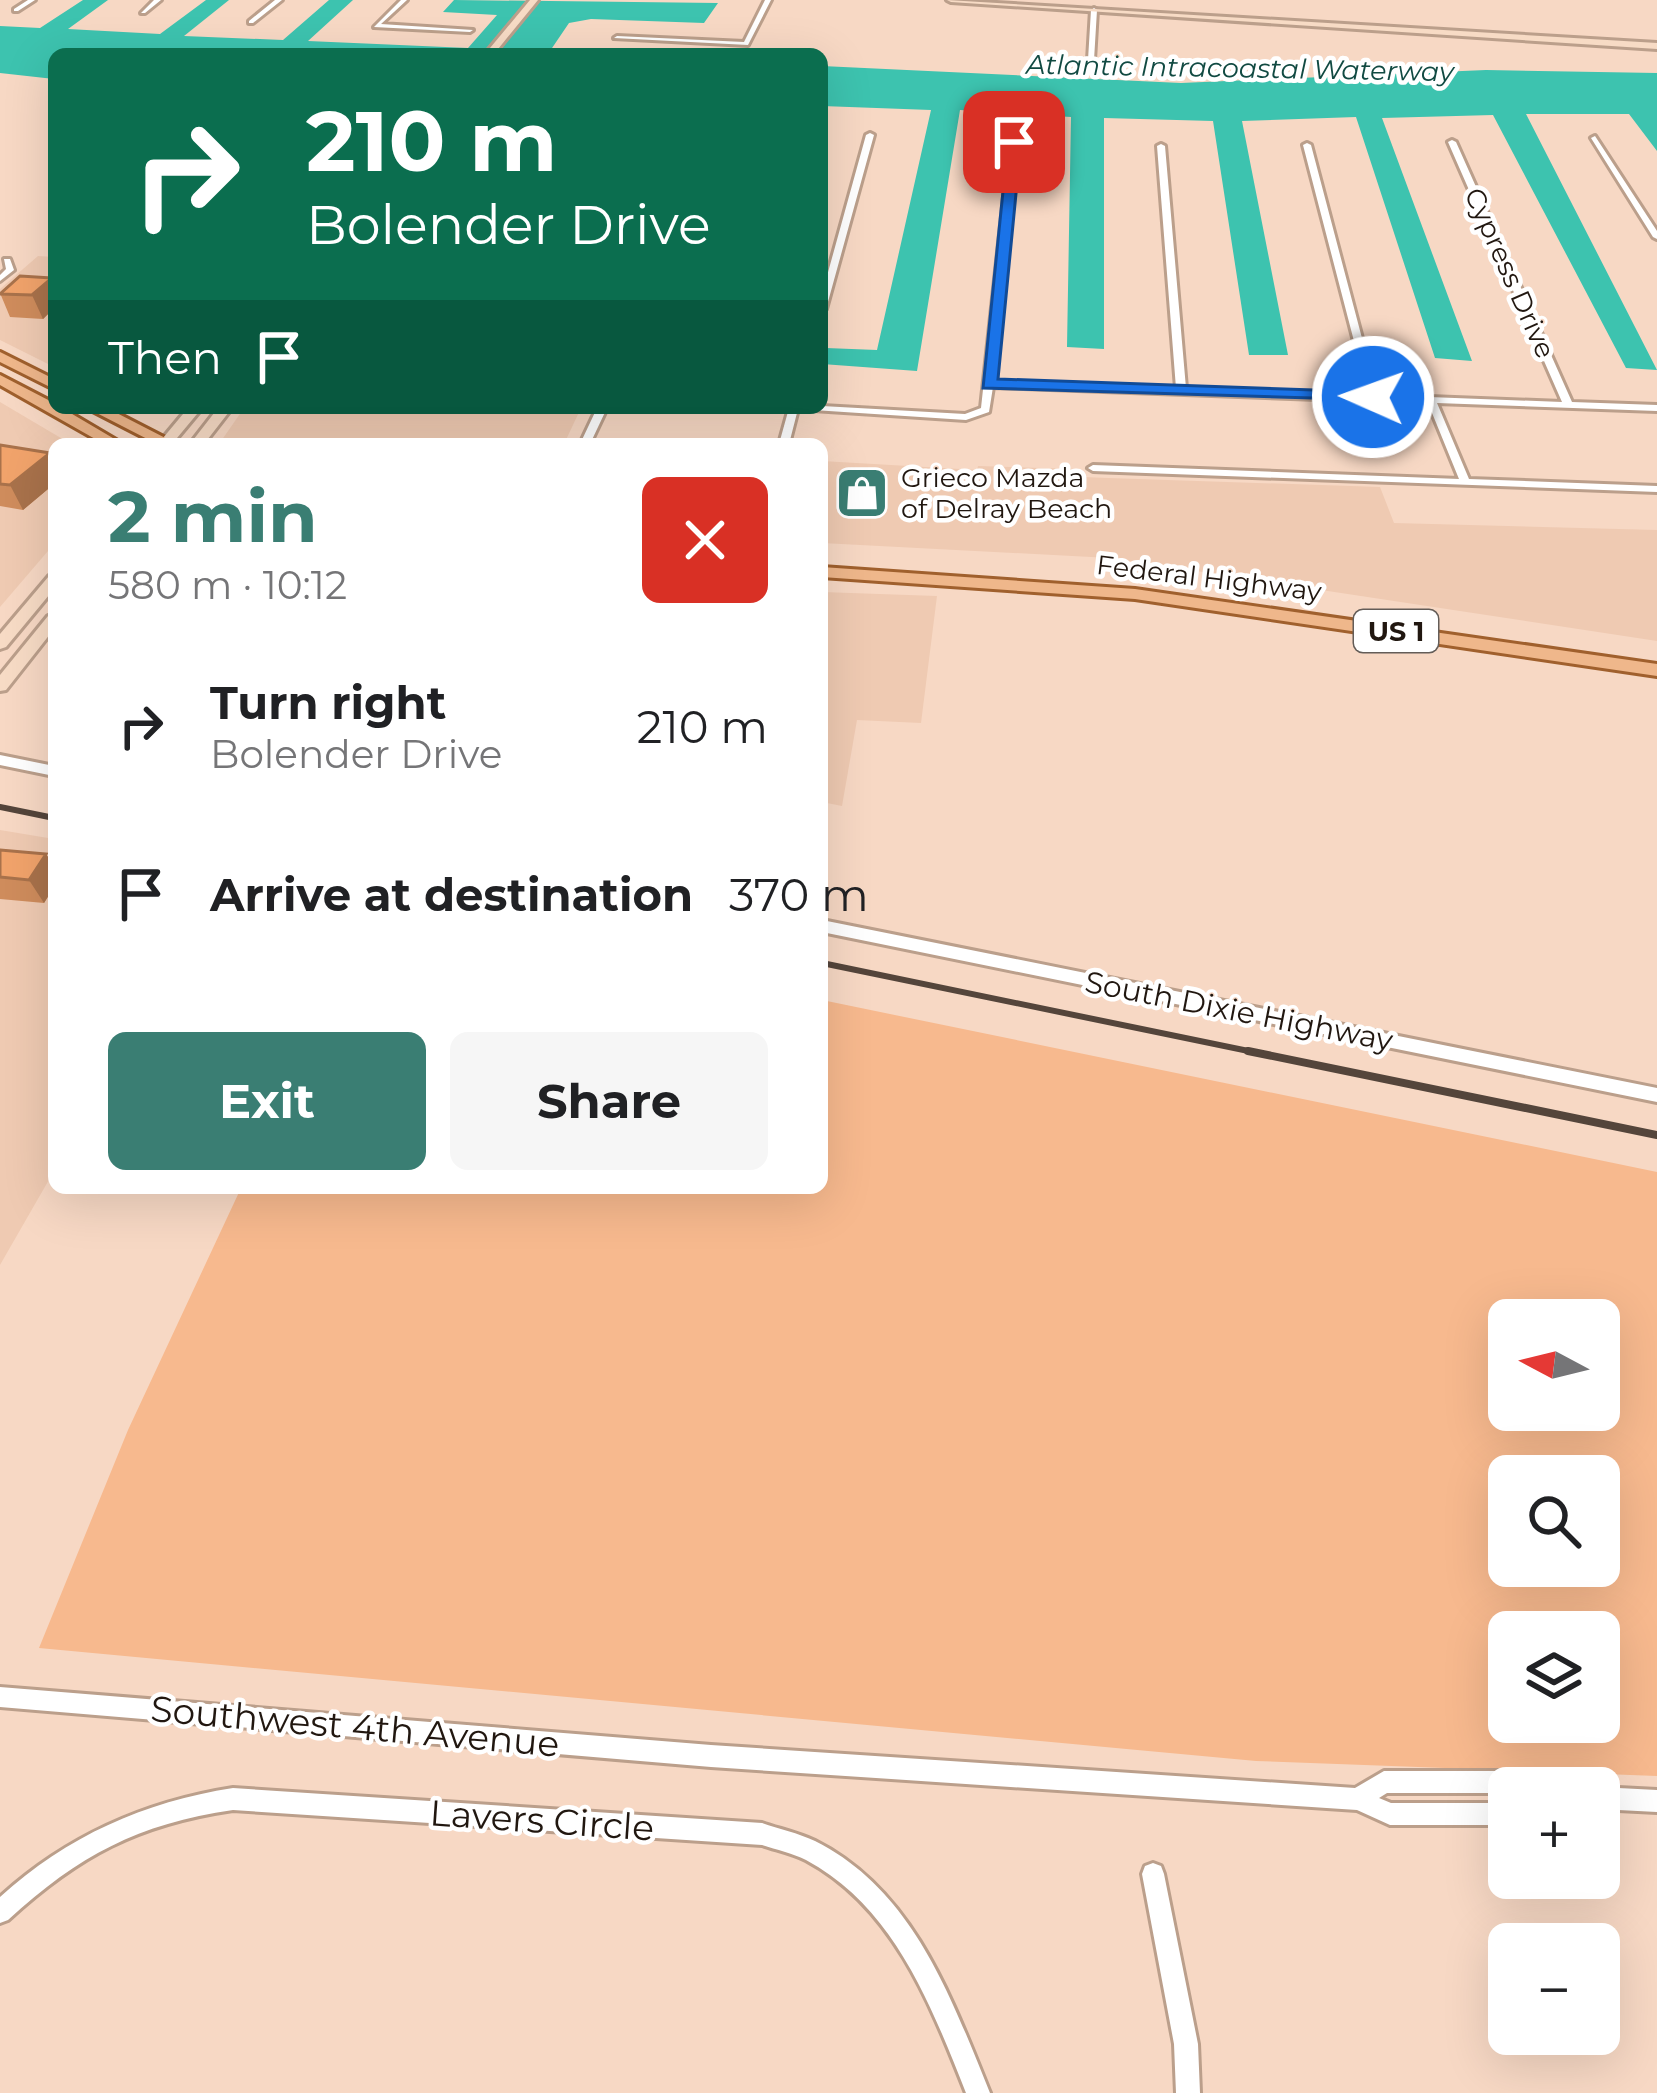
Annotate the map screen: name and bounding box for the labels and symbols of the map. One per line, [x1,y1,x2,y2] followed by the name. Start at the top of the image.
[1024,48,1456,88] water label: Atlantic Intracoastal Waterway
[963,91,1065,193] pin
[1458,183,1562,363] street label: Cypress Drive
[1310,334,1436,460] position arrow
[901,461,1112,525] place label: Grieco Mazda of Delray Beach
[834,465,890,521] shop icon: Grieco Mazda of Delray Beach
[1095,548,1324,608] street label: Federal Highway
[1354,610,1438,652] road number: US 1
[1082,963,1397,1059] street label: South Dixie Highway
[1488,1299,1620,1431] north arrow
[149,1686,561,1766] street label: Southwest 4th Avenue
[428,1790,656,1850] street label: Lavers Circle

